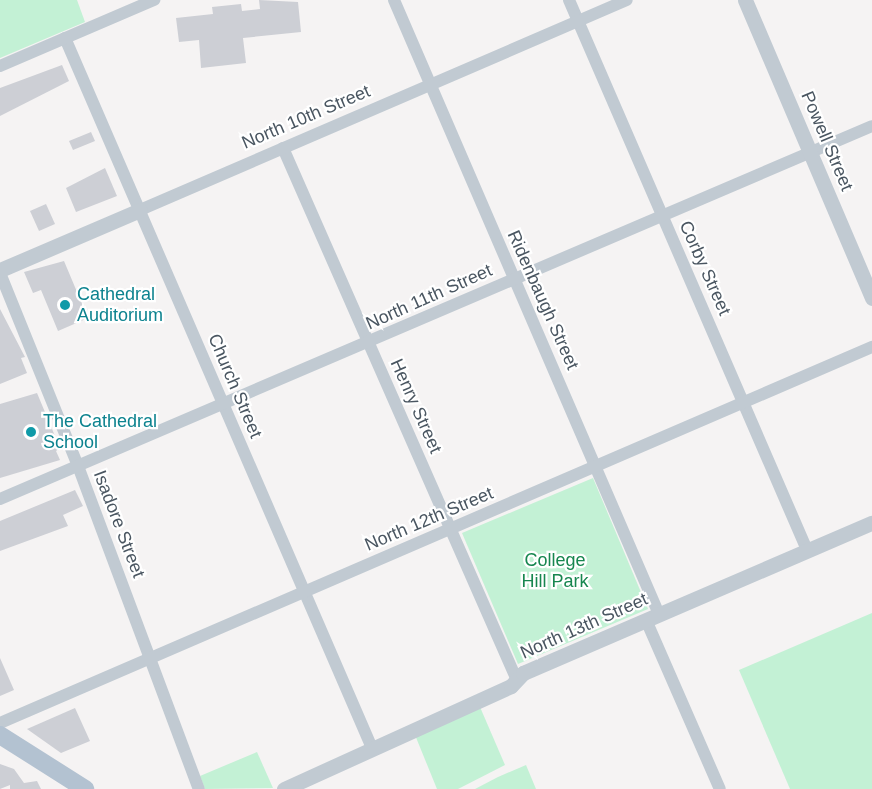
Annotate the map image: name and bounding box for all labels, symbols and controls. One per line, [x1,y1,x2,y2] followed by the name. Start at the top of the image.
[239,80,373,154] street label: North 10th Street
[796,88,858,194] street label: Powell Street
[675,217,735,319] street label: Corby Street
[503,227,583,373] street label: Ridenbaugh Street
[363,260,495,334] street label: North 11th Street
[77,284,163,326] place label: Cathedral Auditorium
[58,298,72,312] marker: Cathedral Auditorium
[203,331,267,441] street label: Church Street
[386,355,446,457] street label: Henry Street
[43,411,157,454] place label: The Cathedral School
[24,425,38,439] marker: The Cathedral School
[89,467,149,581] street label: Isadore Street
[362,482,496,556] street label: North 12th Street
[521,550,589,592] park label: College Hill Park
[517,588,651,664] street label: North 13th Street

